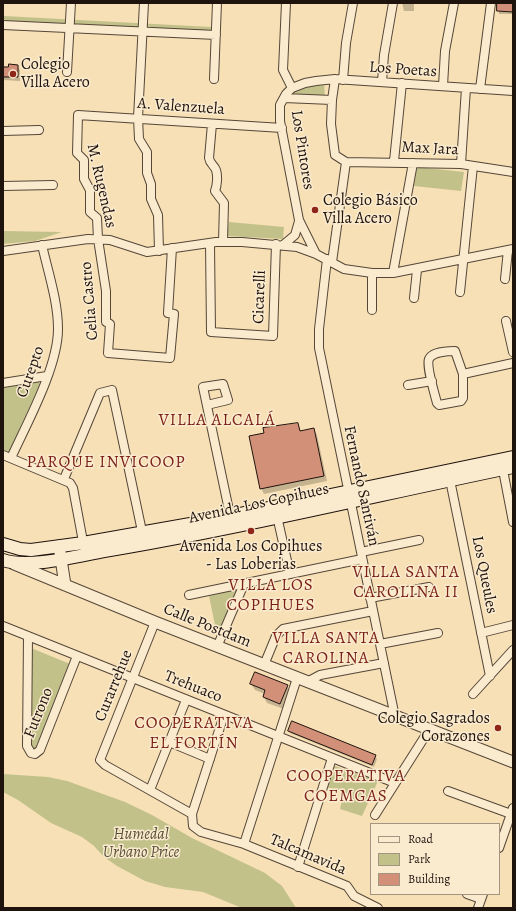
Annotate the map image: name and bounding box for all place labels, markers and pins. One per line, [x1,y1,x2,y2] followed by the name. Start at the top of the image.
[21,55,90,93] place label: Colegio Villa Acero
[8,69,18,79] marker: Colegio Villa Acero
[323,191,418,229] place label: Colegio Básico Villa Acero
[310,205,320,215] marker: Colegio Básico Villa Acero
[246,526,256,536] marker: Avenida Los Copihues - Las Loberias
[180,537,322,575] place label: Avenida Los Copihues - Las Loberias
[378,709,490,747] place label: Colegio Sagrados Corazones
[493,723,503,733] marker: Colegio Sagrados Corazones

